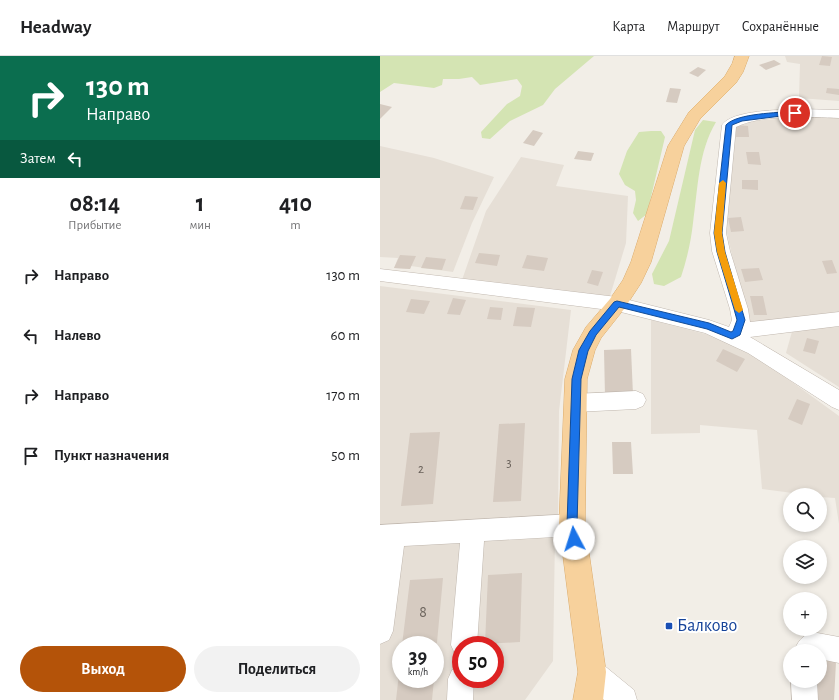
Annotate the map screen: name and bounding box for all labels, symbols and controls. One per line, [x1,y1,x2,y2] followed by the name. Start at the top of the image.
[20,18,91,37] text: Headway
[612,20,645,34] text: Карта
[667,20,720,34] text: Маршрут
[742,20,819,34] text: Сохранённые
[20,72,72,124] icon: right
[86,73,150,101] text: 130 m
[778,96,812,130] pin
[784,102,806,124] icon: arrive
[86,106,150,124] text: Направо
[64,148,86,170] icon: left
[20,151,56,166] text: Затем
[69,192,120,216] text: 08:14
[196,192,204,216] text: 1
[279,192,312,216] text: 410
[68,219,121,232] text: Прибытие
[189,219,211,232] text: мин
[290,219,301,232] text: m
[20,265,42,287] icon: right
[54,268,109,283] text: Направо
[326,268,360,283] text: 130 m
[20,325,42,347] icon: left
[54,328,101,343] text: Налево
[331,328,360,343] text: 60 m
[20,385,42,407] icon: right
[54,388,109,403] text: Направо
[326,388,360,403] text: 170 m
[20,445,42,467] icon: arrive
[54,448,169,463] text: Пункт назначения
[331,448,360,463] text: 50 m
[506,457,512,470] house number: 3
[418,463,424,476] house number: 2
[783,488,827,688] map controls
[783,488,827,532] button: search
[553,518,595,560] position arrow
[783,540,827,584] button: layers
[783,592,827,636] button: +
[419,604,427,620] house number: 8
[677,617,737,635] place label: Балково
[664,621,674,631] marker: Балково
[452,636,504,688] speed limit sign: 50
[783,644,827,688] button: −
[20,646,186,692] button: Выход
[194,646,360,692] button: Поделиться
[409,647,427,667] text: 39
[408,667,428,677] text: km/h

